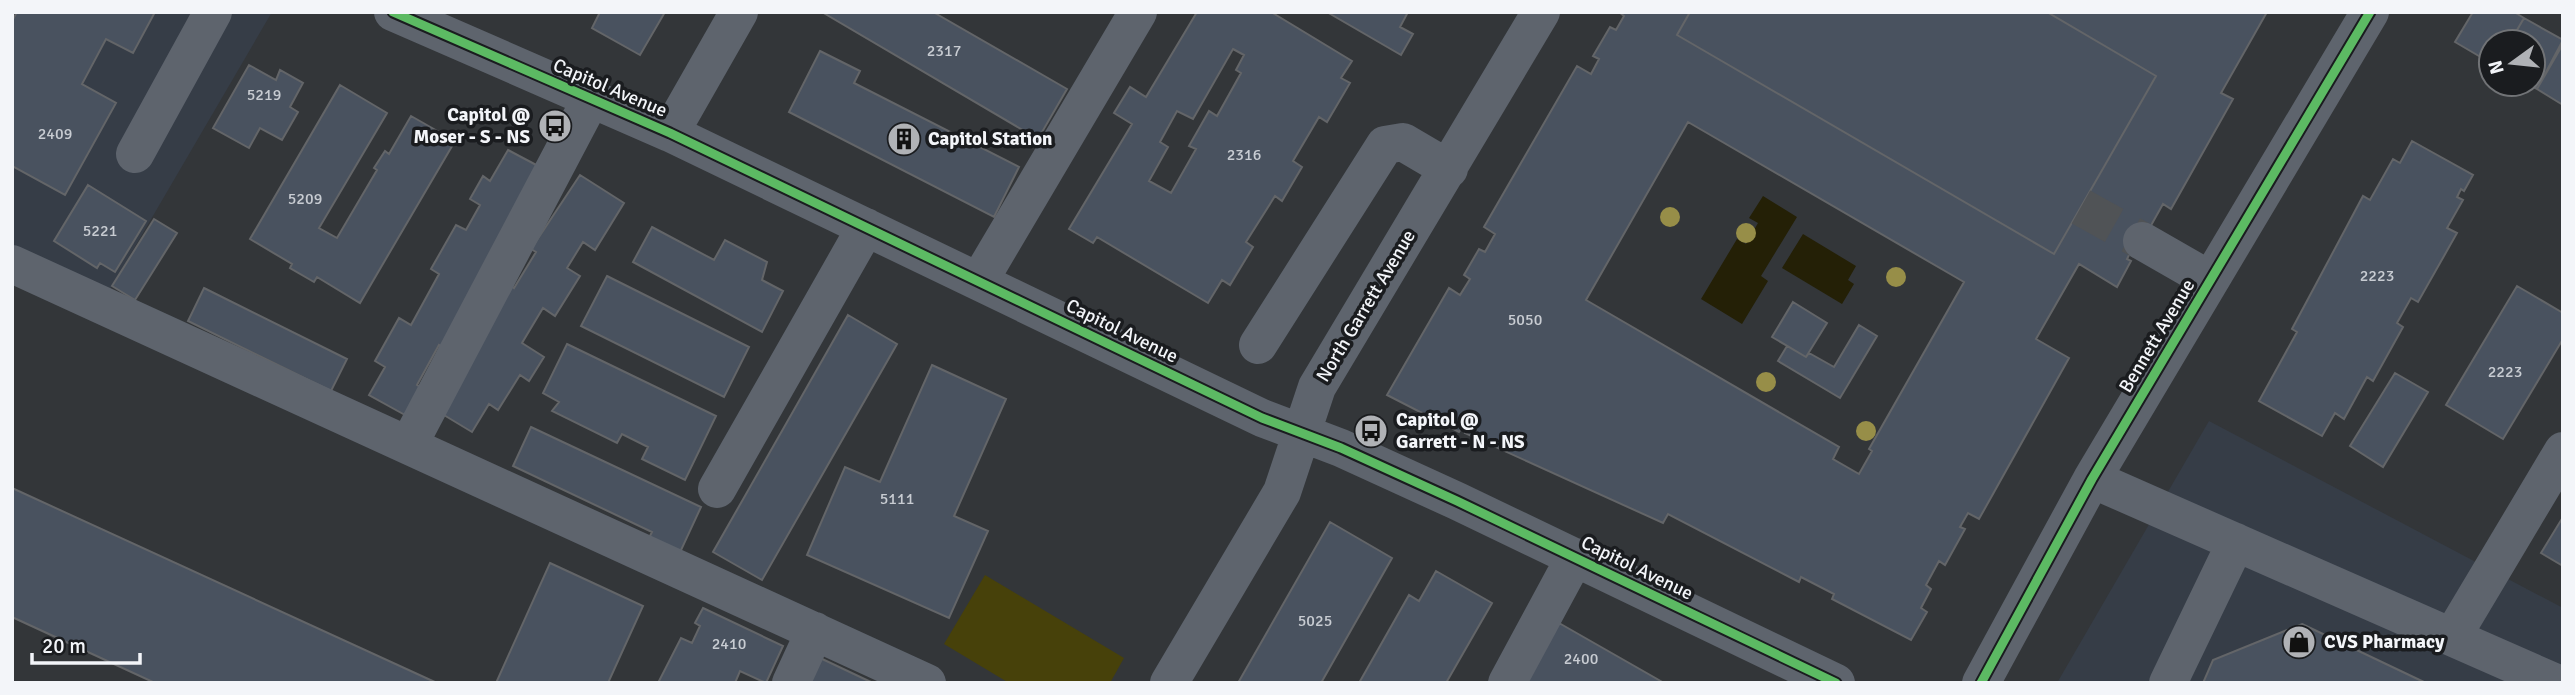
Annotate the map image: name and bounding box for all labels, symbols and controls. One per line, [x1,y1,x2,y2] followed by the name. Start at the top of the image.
[2477,28,2547,98] north arrow
[927,41,961,61] house number: 2317
[549,53,671,123] street label: Capitol Avenue
[2483,58,2510,77] text: N
[247,85,281,105] house number: 5219
[413,103,530,149] place label: Capitol @ Moser - S - NS
[536,107,574,145] bus stop icon: Capitol @ Moser - S - NS
[885,120,923,158] building icon: Capitol Station
[38,124,72,144] house number: 2409
[928,127,1053,151] place label: Capitol Station
[1227,145,1261,165] house number: 2316
[288,189,322,209] house number: 5209
[83,221,117,241] house number: 5221
[1311,226,1421,386] street label: North Garrett Avenue
[2360,266,2394,286] house number: 2223
[2114,275,2200,397] street label: Bennett Avenue
[1062,294,1182,368] street label: Capitol Avenue
[1508,310,1542,330] house number: 5050
[2488,362,2522,382] house number: 2223
[1396,408,1525,454] place label: Capitol @ Garrett - N - NS
[1352,412,1390,450] bus stop icon: Capitol @ Garrett - N - NS
[880,489,914,509] house number: 5111
[1577,531,1697,605] street label: Capitol Avenue
[1298,611,1332,631] house number: 5025
[32,622,140,666] scale bar
[2280,623,2318,661] shop icon: CVS Pharmacy
[2324,630,2445,654] place label: CVS Pharmacy
[42,633,86,659] text: 20 m
[712,634,746,654] house number: 2410
[1564,649,1598,669] house number: 2400

